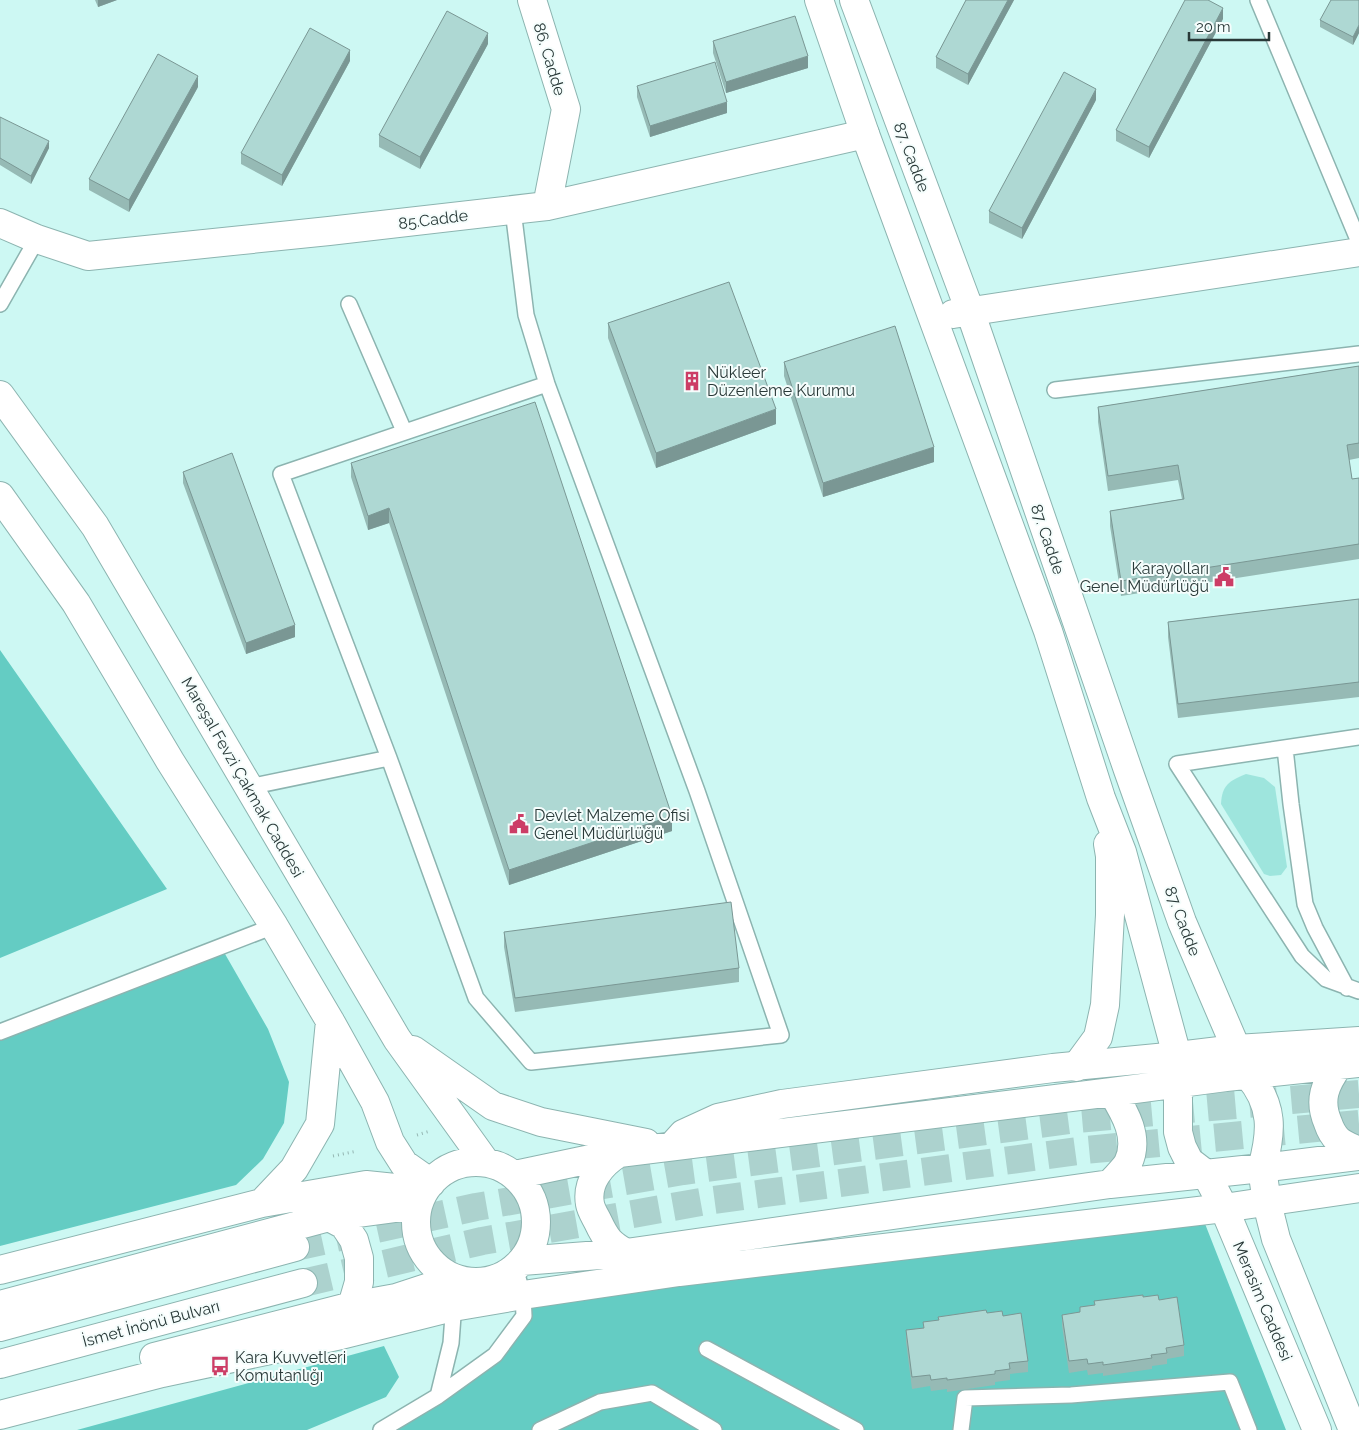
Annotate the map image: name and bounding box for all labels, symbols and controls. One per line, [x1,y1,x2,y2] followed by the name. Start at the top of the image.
[1189,10,1269,42] scale bar
[1196,18,1231,36] text: 20 m
[529,20,570,98] street label: 86. Cadde
[890,120,934,195] street label: 87. Cadde
[397,206,469,233] street label: 85.Cadde
[707,363,855,400] place label: Nükleer Düzenleme Kurumu
[681,370,703,392] building icon: Nükleer Düzenleme Kurumu
[1027,502,1068,577] street label: 87. Cadde
[1080,559,1209,596] place label: Karayolları Genel Müdürlüğü
[1213,566,1235,588] public building icon: Karayolları Genel Müdürlüğü
[177,674,308,881] street label: Mareşal Fevzi Çakmak Caddesi
[534,806,690,843] place label: Devlet Malzeme Ofisi Genel Müdürlüğü
[508,813,530,835] public building icon: Devlet Malzeme Ofisi Genel Müdürlüğü
[1161,884,1205,959] street label: 87. Cadde
[1229,1239,1296,1364] street label: Merasim Caddesi
[80,1295,222,1351] street label: İsmet İnönü Bulvarı
[235,1348,346,1385] place label: Kara Kuvvetleri Komutanlığı
[209,1355,231,1377] bus stop icon: Kara Kuvvetleri Komutanlığı

